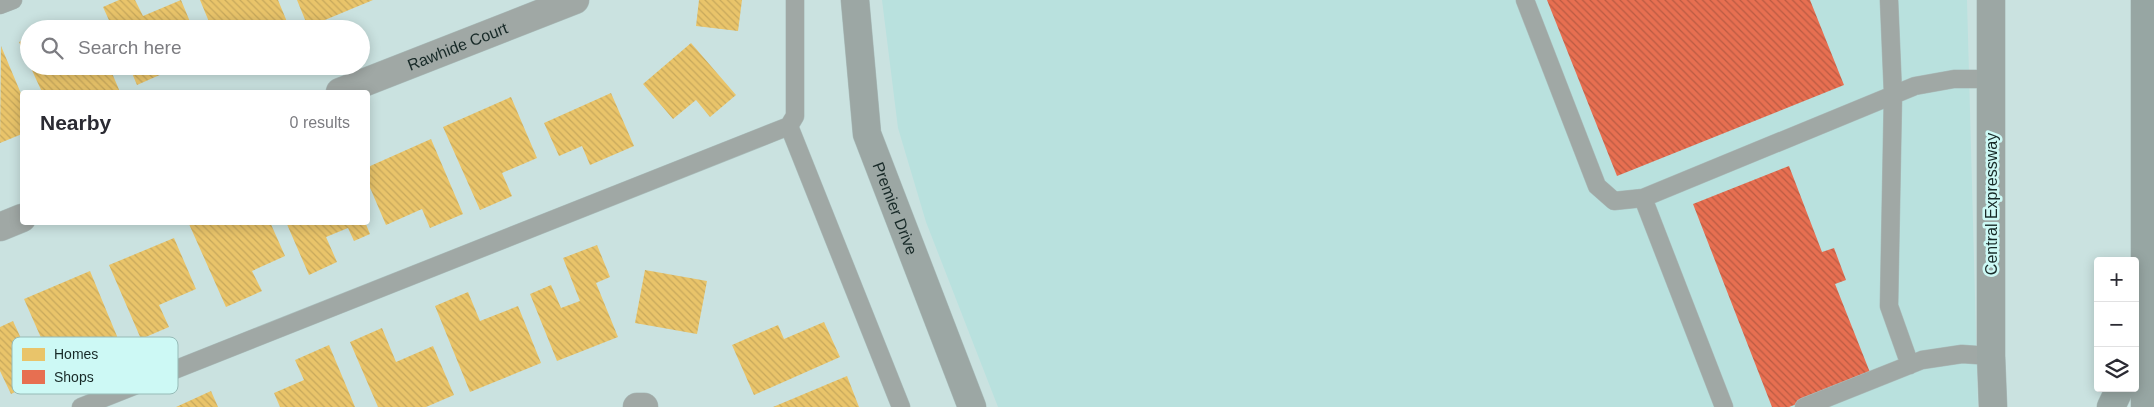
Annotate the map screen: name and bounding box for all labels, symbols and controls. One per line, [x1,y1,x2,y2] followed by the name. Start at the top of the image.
[405,19,510,74] street label: Rawhide Court
[20,20,370,75] search box
[38,34,66,62] icon: search
[78,37,182,58] text: Search here
[40,111,111,134] text: Nearby
[290,114,350,131] text: 0 results
[1983,133,2000,275] street label: Central Expressway
[870,160,921,257] street label: Premier Drive
[2094,257,2139,392] map controls
[2094,257,2139,302] button: +
[2094,302,2139,347] button: −
[12,337,178,394] legend
[54,346,98,362] text: Homes
[2094,347,2139,392] button: layers
[54,369,94,385] text: Shops

